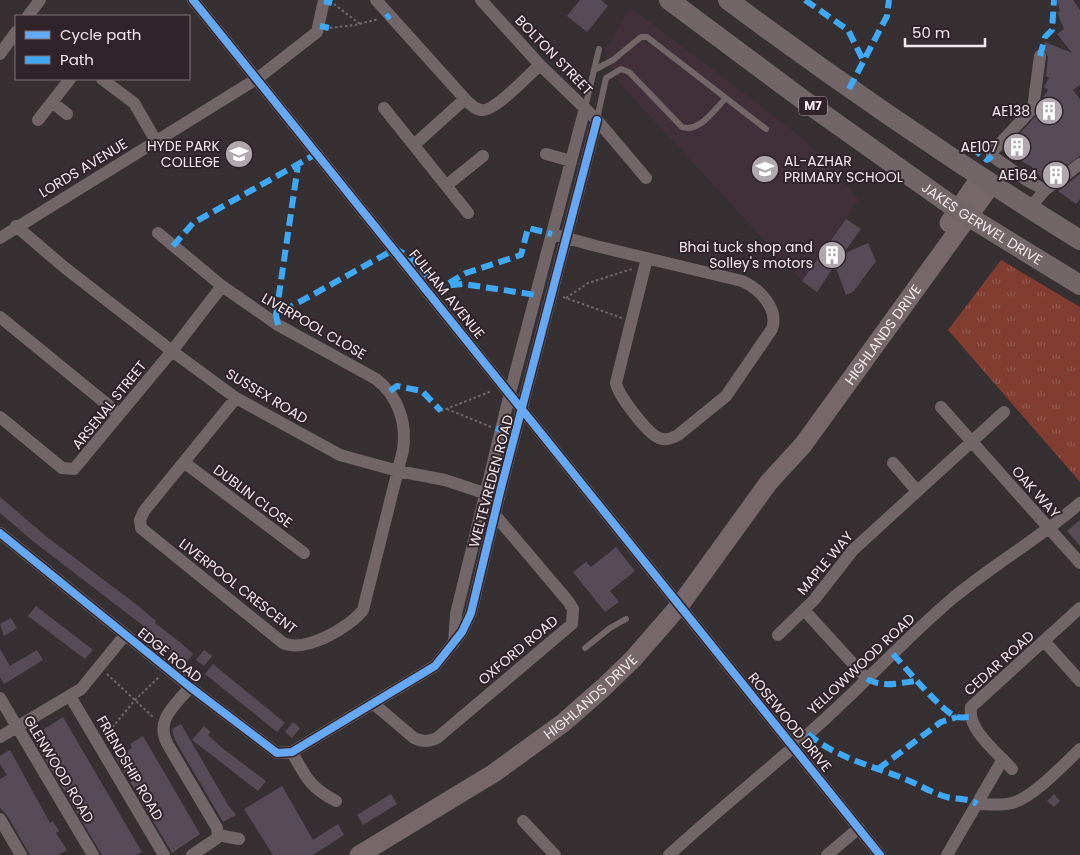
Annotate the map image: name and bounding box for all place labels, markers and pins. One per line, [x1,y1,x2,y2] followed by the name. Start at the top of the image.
[1034,96,1064,126] building icon: AE138
[992,101,1030,121] place label: AE138
[1002,132,1032,162] building icon: AE107
[147,136,221,172] place label: HYDE PARK COLLEGE
[960,137,998,157] place label: AE107
[224,139,254,169] school or university icon: HYDE PARK COLLEGE
[784,151,903,187] place label: AL-AZHAR PRIMARY SCHOOL
[750,154,780,184] school or university icon: AL-AZHAR PRIMARY SCHOOL
[1041,160,1071,190] building icon: AE164
[998,165,1037,185] place label: AE164
[679,237,813,273] place label: Bhai tuck shop and Solley's motors
[817,240,847,270] building icon: Bhai tuck shop and Solley's motors

